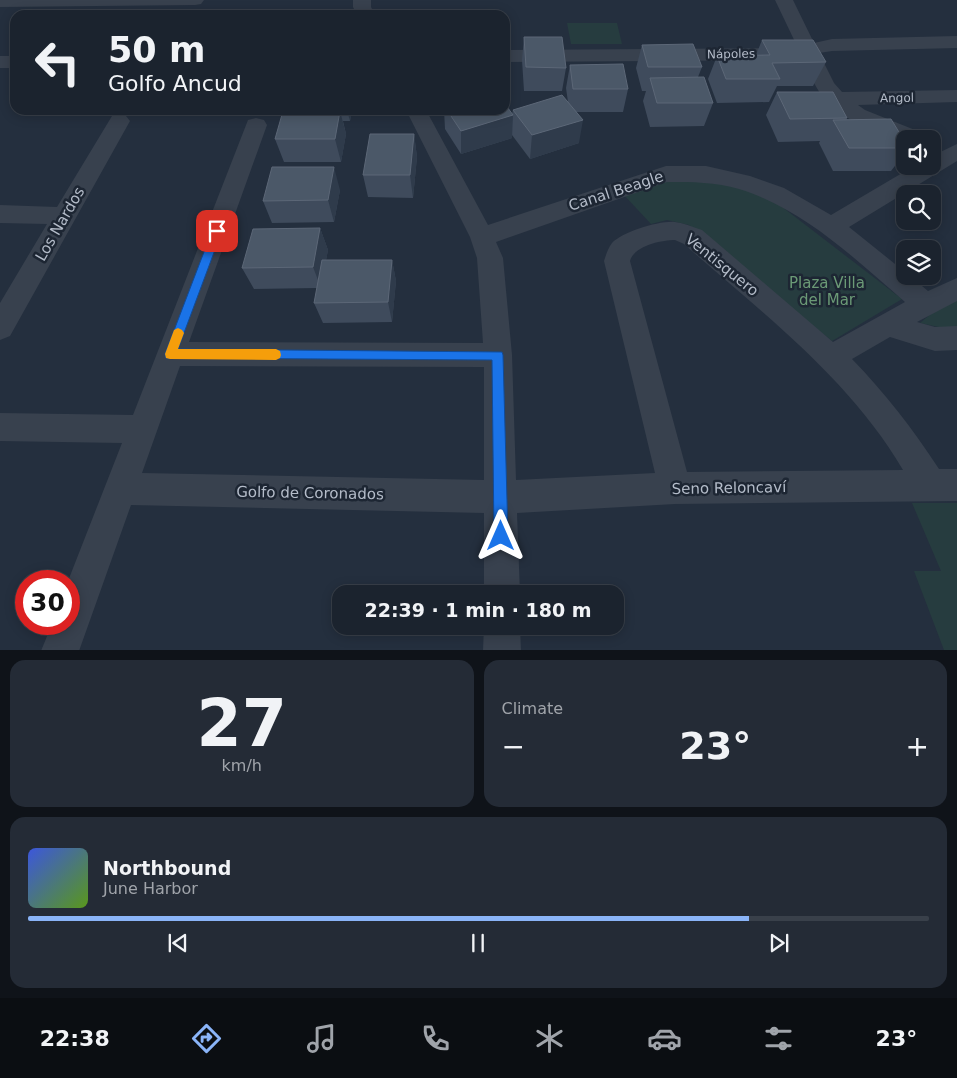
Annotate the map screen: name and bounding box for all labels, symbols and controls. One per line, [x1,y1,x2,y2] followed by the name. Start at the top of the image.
[25,30,90,95] icon: left
[108,30,205,70] text: 50 m
[707,47,755,61] street label: Nápoles
[108,71,242,96] text: Golfo Ancud
[880,91,914,105] street label: Angol
[896,130,941,285] map controls
[896,130,941,175] button: sound
[566,167,666,215] street label: Canal Beagle
[32,184,89,264] street label: Los Nardos
[896,185,941,230] button: search
[196,210,238,252] pin
[203,217,231,245] icon: arrive
[682,230,762,300] street label: Ventisquero
[896,240,941,285] button: layers
[789,274,865,309] park label: Plaza Villa del Mar
[672,478,787,498] street label: Seno Reloncaví
[236,483,384,503] street label: Golfo de Coronados
[474,509,526,561] position arrow
[15,570,80,635] speed limit sign: 30
[364,599,592,621] text: 22:39 · 1 min · 180 m
[197,686,287,761] text: 27
[502,699,563,718] text: Climate
[679,724,751,768] text: 23°
[502,730,525,763] text: −
[906,730,929,763] text: +
[222,756,262,775] text: km/h
[103,857,231,879] text: Northbound
[103,879,198,898] text: June Harbor
[164,929,192,957] icon: previous
[464,929,492,957] icon: pause
[765,929,793,957] icon: next
[189,1021,224,1056] icon: directions
[304,1021,339,1056] icon: music
[418,1021,453,1056] icon: phone
[532,1021,567,1056] icon: climate
[647,1021,682,1056] icon: car
[761,1021,796,1056] icon: filters
[40,1026,110,1051] text: 22:38
[876,1026,917,1051] text: 23°

